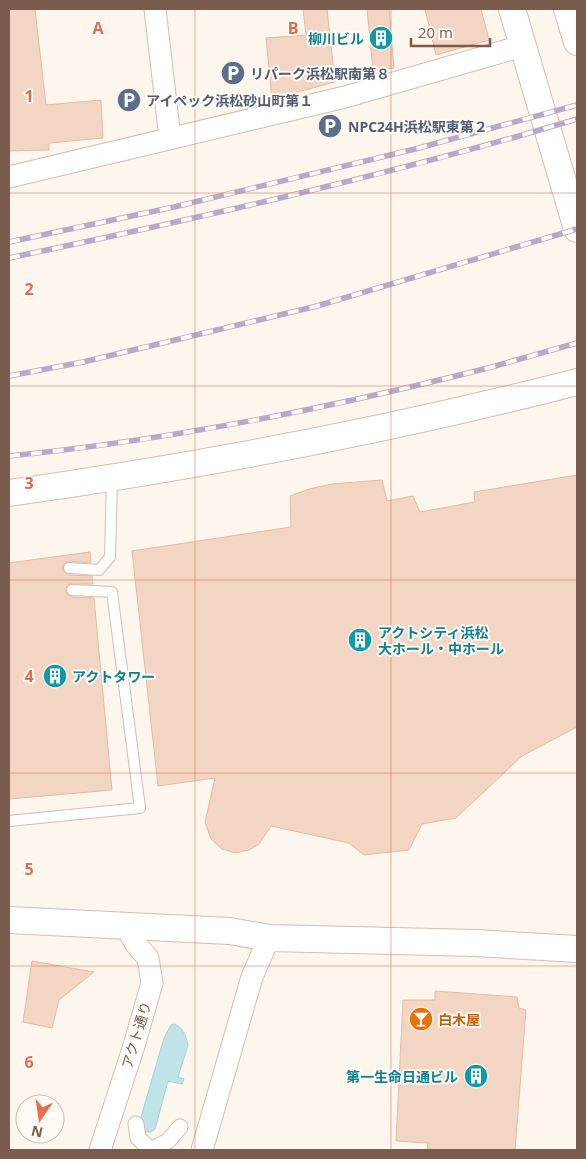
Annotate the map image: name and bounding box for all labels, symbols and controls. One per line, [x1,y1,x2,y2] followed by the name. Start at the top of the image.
[411,15,490,47] scale bar
[92,17,104,39] text: A
[288,17,298,39] text: B
[418,22,453,42] text: 20 m
[368,25,394,51] building icon: 柳川ビル
[308,29,364,48] place label: 柳川ビル
[220,60,246,86] parking icon: リパーク浜松駅南第８
[250,64,390,83] place label: リパーク浜松駅南第８
[24,85,34,107] text: 1
[116,87,142,113] parking icon: アイペック浜松砂山町第１
[146,91,313,110] place label: アイペック浜松砂山町第１
[317,113,343,139] parking icon: NPC24H浜松駅東第２
[348,117,488,136] place label: NPC24H浜松駅東第２
[24,278,34,300] text: 2
[24,472,34,494] text: 3
[378,623,504,658] place label: アクトシティ浜松 大ホール・中ホール
[347,627,373,653] building icon: アクトシティ浜松 大ホール・中ホール
[42,663,68,689] building icon: アクトタワー
[24,665,34,687] text: 4
[72,667,155,686] place label: アクトタワー
[24,858,34,880] text: 5
[117,999,155,1071] street label: アクト通り
[408,1006,434,1032] bar icon: 白木屋
[438,1010,480,1029] place label: 白木屋
[24,1051,34,1073] text: 6
[463,1063,489,1089] building icon: 第一生命日通ビル
[346,1067,458,1086] place label: 第一生命日通ビル
[15,1094,65,1144] north arrow
[29,1122,45,1143] text: N

